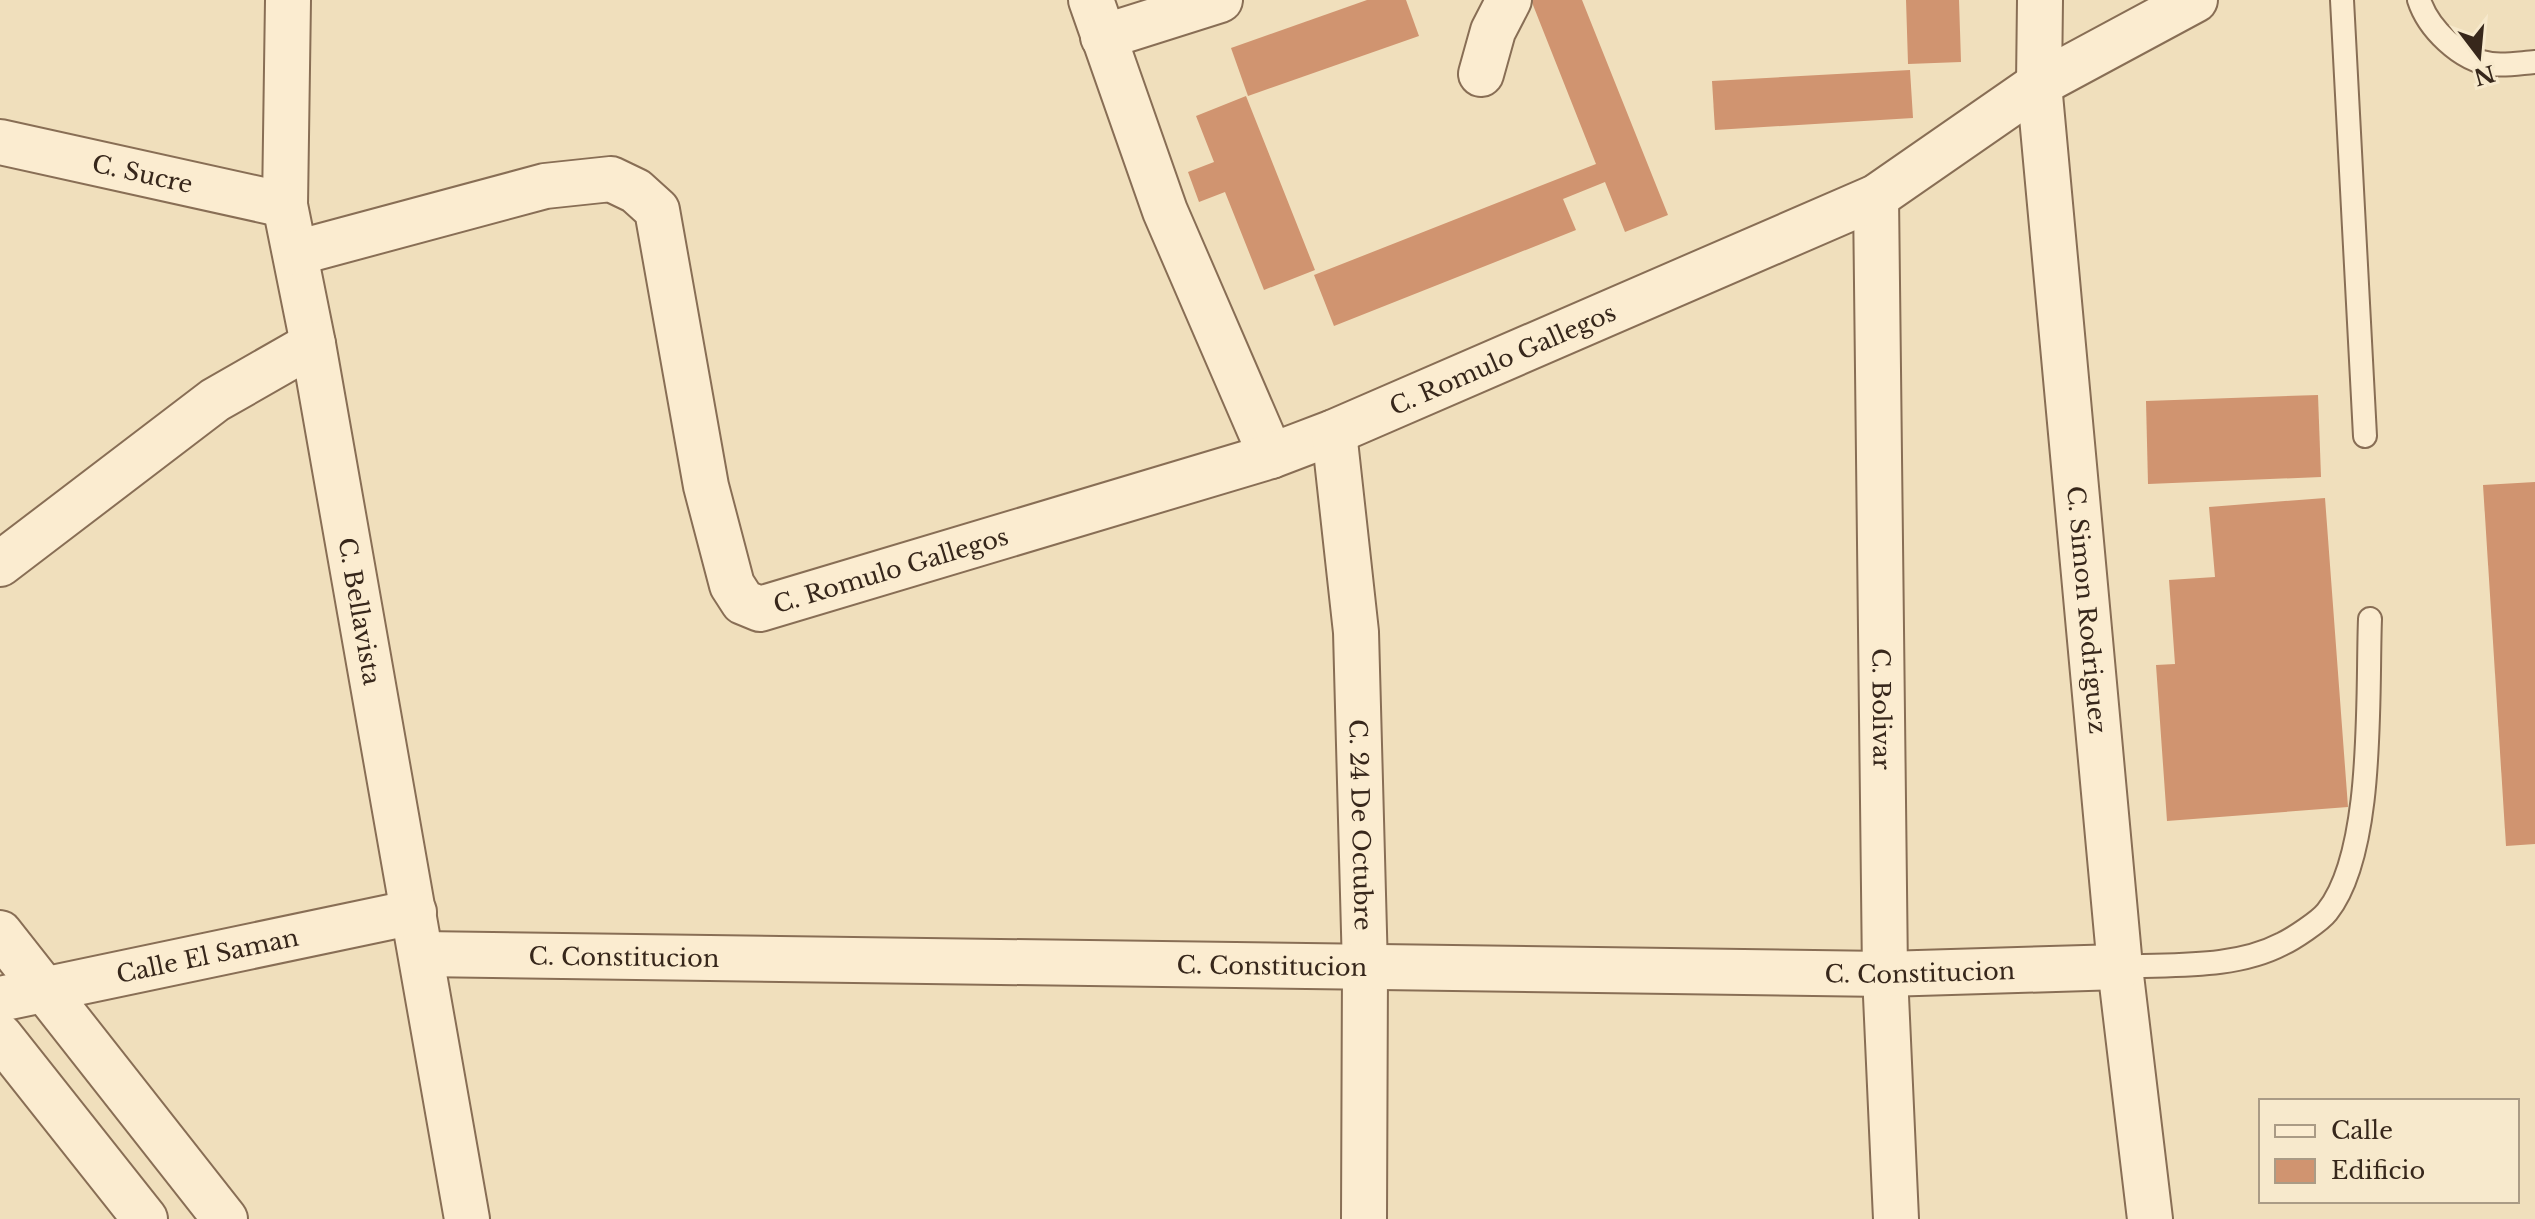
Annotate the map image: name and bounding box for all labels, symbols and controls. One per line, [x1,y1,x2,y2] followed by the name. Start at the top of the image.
[2439,16,2519,96] north arrow
[2470,59,2498,91] text: N
[90,148,195,199] street label: C. Sucre
[1385,297,1620,421] street label: C. Romulo Gallegos
[2061,485,2113,735] street label: C. Simon Rodriguez
[770,521,1012,619] street label: C. Romulo Gallegos
[333,535,387,688] street label: C. Bellavista
[1867,648,1897,771] street label: C. Bolivar
[1344,719,1378,931] street label: C. 24 De Octubre
[114,922,301,989] street label: Calle El Saman
[528,941,720,973] street label: C. Constitucion
[1176,950,1367,981] street label: C. Constitucion
[1824,956,2016,989] street label: C. Constitucion
[2259,1099,2519,1203] legend
[2331,1116,2393,1145] text: Calle
[2331,1156,2425,1185] text: Edificio

